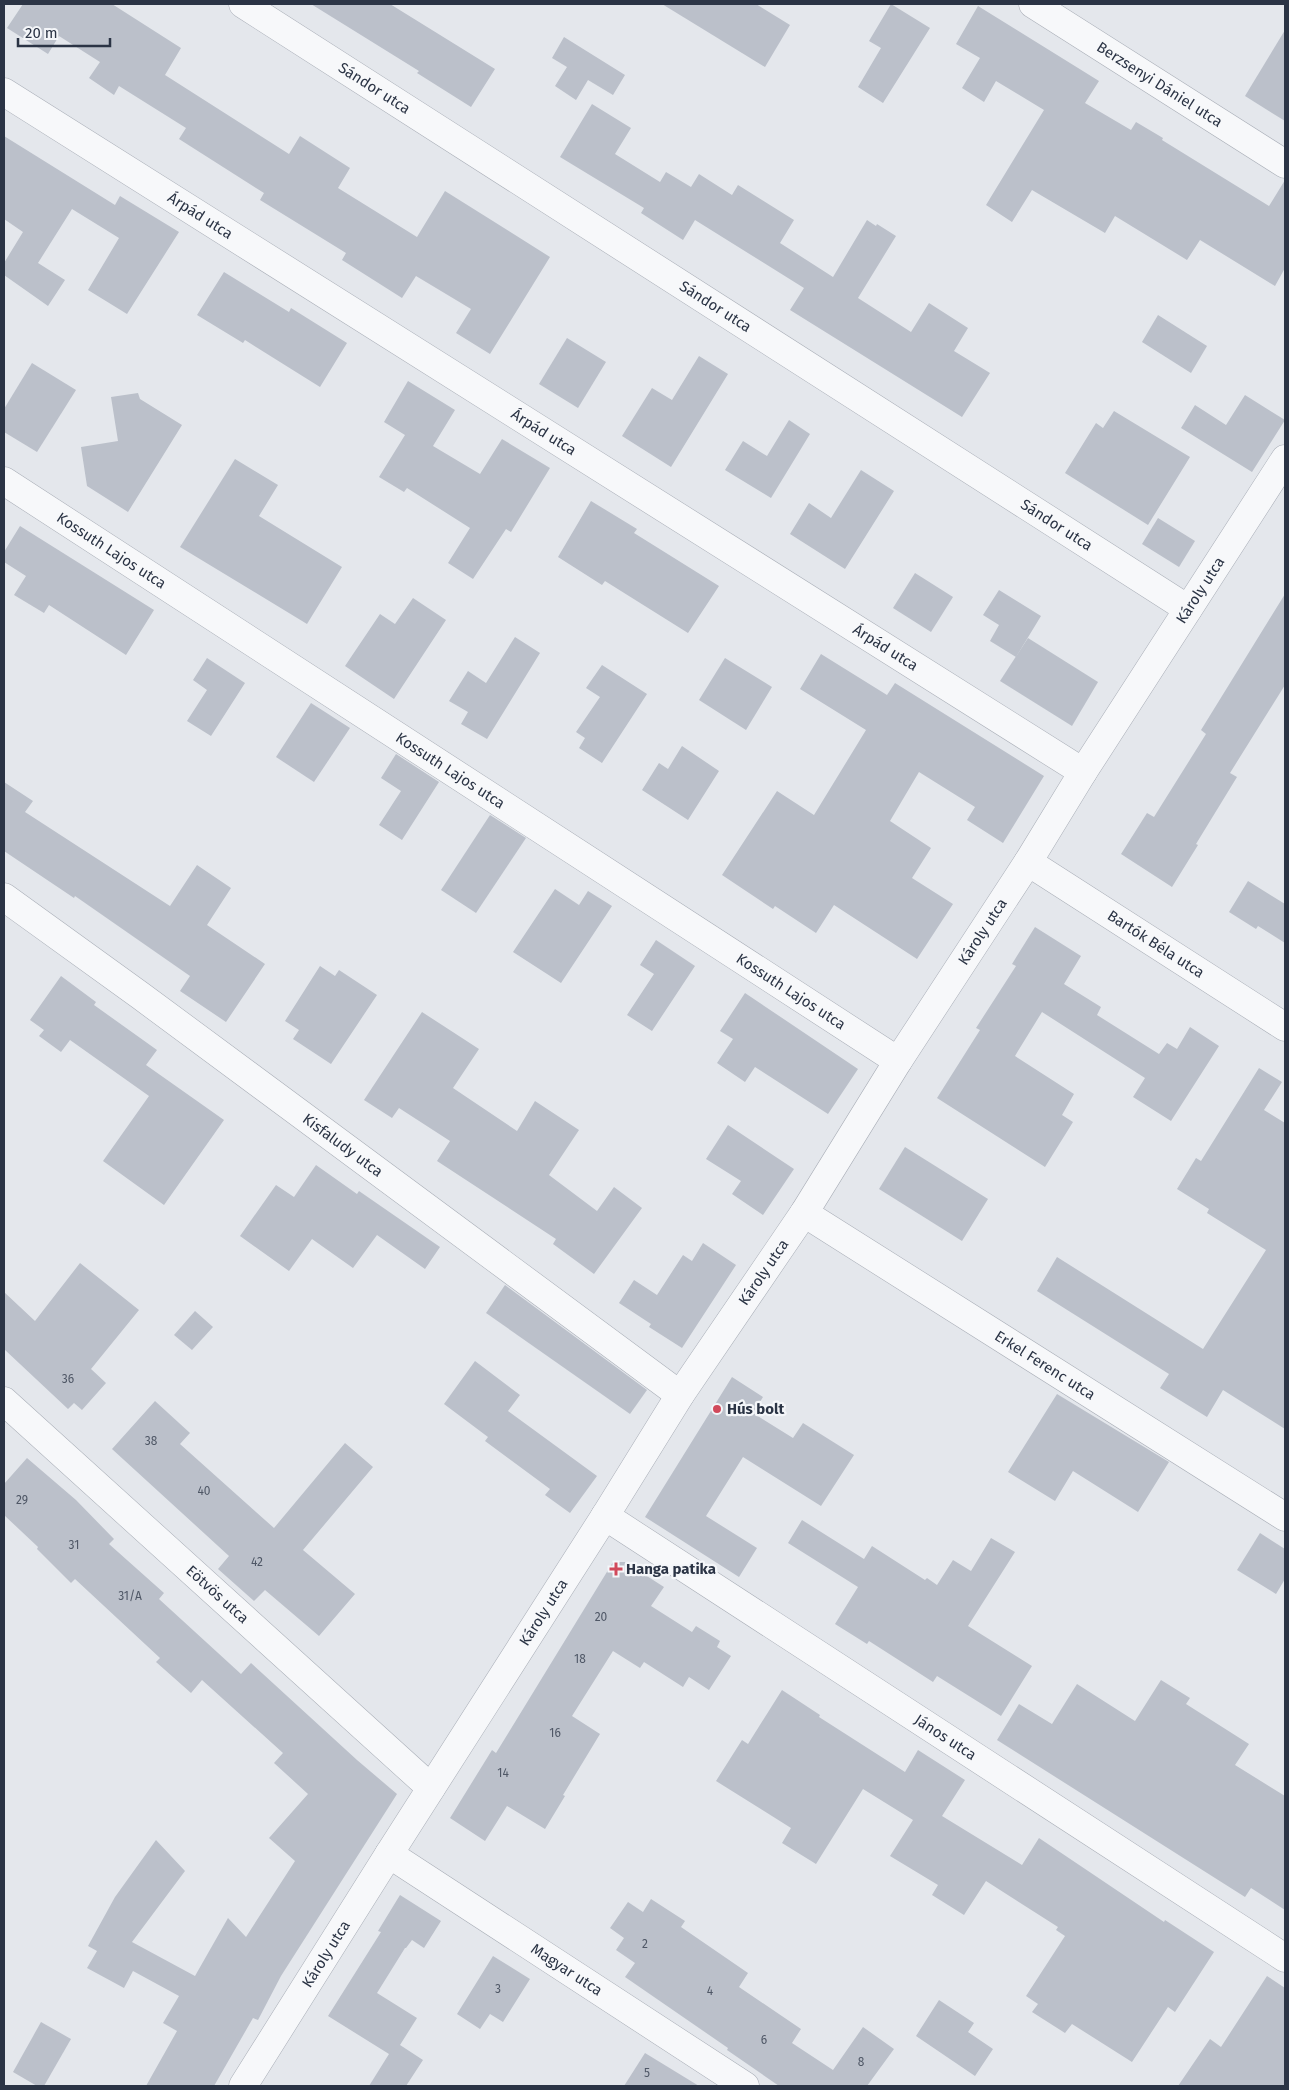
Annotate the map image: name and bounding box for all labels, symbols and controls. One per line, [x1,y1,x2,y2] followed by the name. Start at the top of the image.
[18,15,110,47] scale bar
[25,24,58,42] text: 20 m
[1093,38,1226,131] street label: Berzsenyi Dániel utca
[335,58,414,118] street label: Sándor utca
[164,188,236,243] street label: Árpád utca
[676,277,755,336] street label: Sándor utca
[508,405,580,459] street label: Árpád utca
[1017,495,1096,554] street label: Sándor utca
[53,509,169,593] street label: Kossuth Lajos utca
[1172,554,1228,627] street label: Károly utca
[850,620,921,675] street label: Árpád utca
[392,729,508,813] street label: Kossuth Lajos utca
[954,895,1011,968] street label: Károly utca
[1104,906,1208,982] street label: Bartók Béla utca
[733,949,849,1034] street label: Kossuth Lajos utca
[299,1110,386,1181] street label: Kisfaludy utca
[735,1236,792,1309] street label: Károly utca
[991,1327,1099,1404] street label: Erkel Ferenc utca
[62,1372,74,1386] house number: 36
[727,1400,785,1418] place label: Hús bolt
[711,1403,723,1415] marker: Hús bolt
[145,1434,158,1448] house number: 38
[197,1484,211,1498] house number: 40
[16,1493,28,1507] house number: 29
[69,1538,79,1552] house number: 31
[251,1555,263,1569] house number: 42
[626,1560,716,1578] place label: Hanga patika
[182,1562,252,1627] street label: Eötvös utca
[610,1563,622,1575] marker: Hanga patika
[515,1575,571,1649] street label: Károly utca
[118,1589,142,1603] house number: 31/A
[595,1610,608,1624] house number: 20
[574,1652,586,1666] house number: 18
[911,1711,980,1764] street label: János utca
[549,1726,561,1740] house number: 16
[497,1766,509,1780] house number: 14
[298,1917,354,1991] street label: Károly utca
[642,1937,648,1951] house number: 2
[527,1940,606,2000] street label: Magyar utca
[495,1982,501,1996] house number: 3
[707,1984,714,1998] house number: 4
[761,2033,767,2047] house number: 6
[858,2055,865,2069] house number: 8
[644,2066,650,2080] house number: 5

